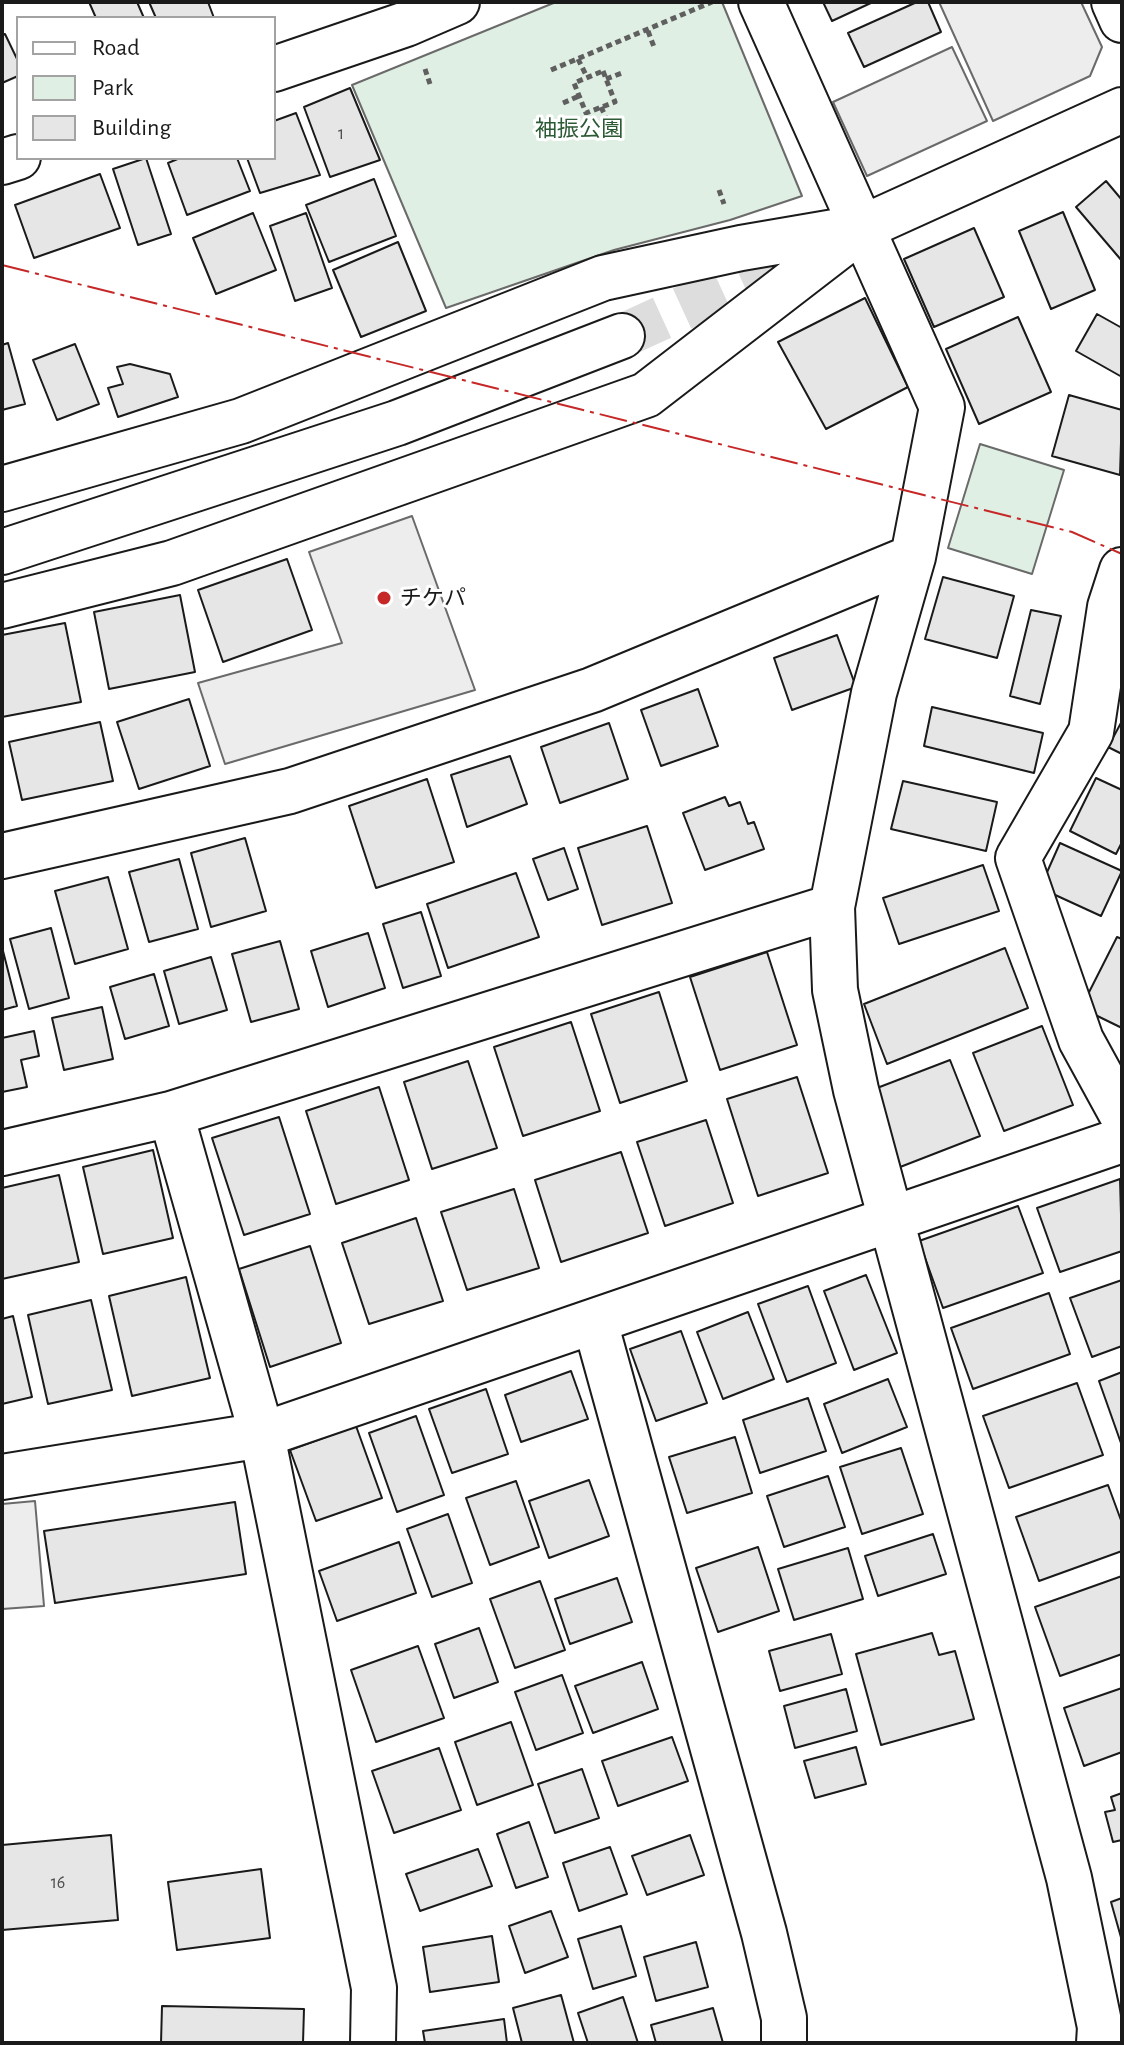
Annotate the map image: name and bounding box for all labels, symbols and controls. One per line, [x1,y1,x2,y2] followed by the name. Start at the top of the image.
[16,16,276,160] legend
[92,36,140,60] text: Road
[92,76,133,100] text: Park
[92,116,171,140] text: Building
[535,116,623,142] park label: 袖振公園
[338,123,344,145] house number: 1
[400,585,466,611] place label: チケパ
[375,589,393,607] marker: チケパ
[51,1872,65,1894] house number: 16

